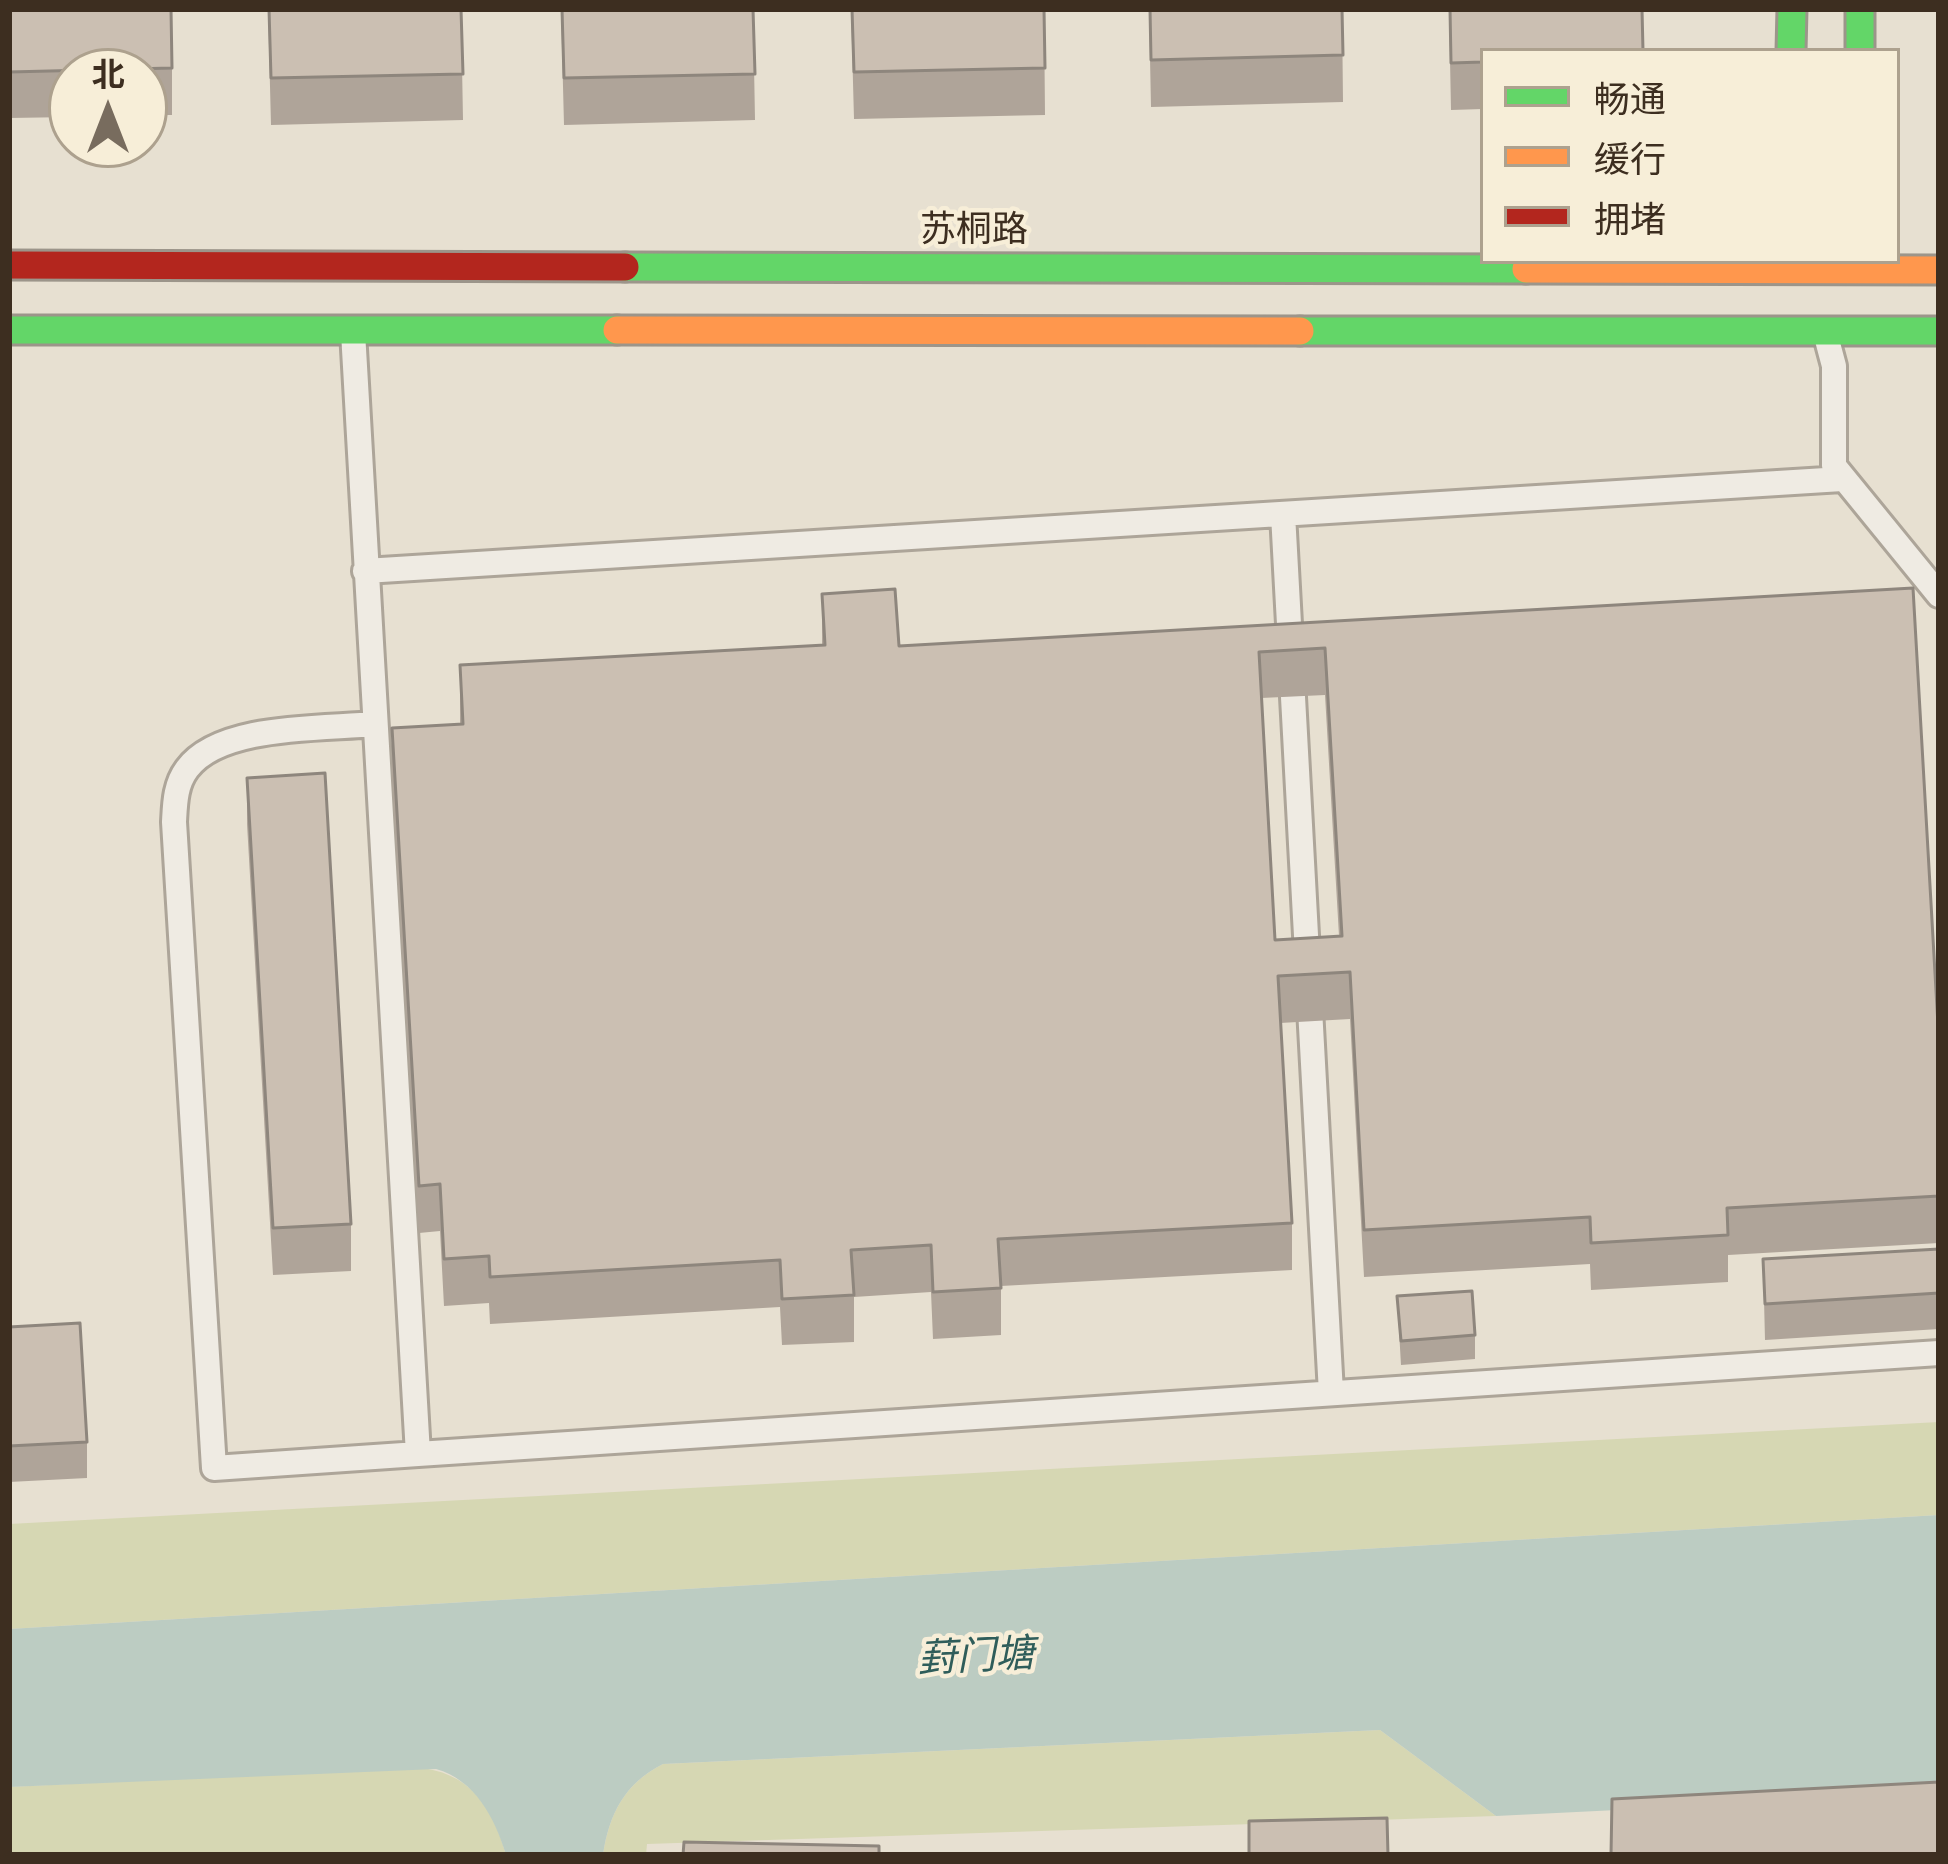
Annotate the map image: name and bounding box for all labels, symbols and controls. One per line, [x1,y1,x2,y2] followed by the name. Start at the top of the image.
[48,48,168,168] north arrow
[1480,48,1900,264] legend
[92,56,125,93] text: 北
[1594,80,1666,120] text: 畅通
[1594,140,1666,180] text: 缓行
[1594,200,1666,240] text: 拥堵
[920,208,1028,252] street label: 苏桐路
[916,1631,1036,1683] water label: 葑门塘

